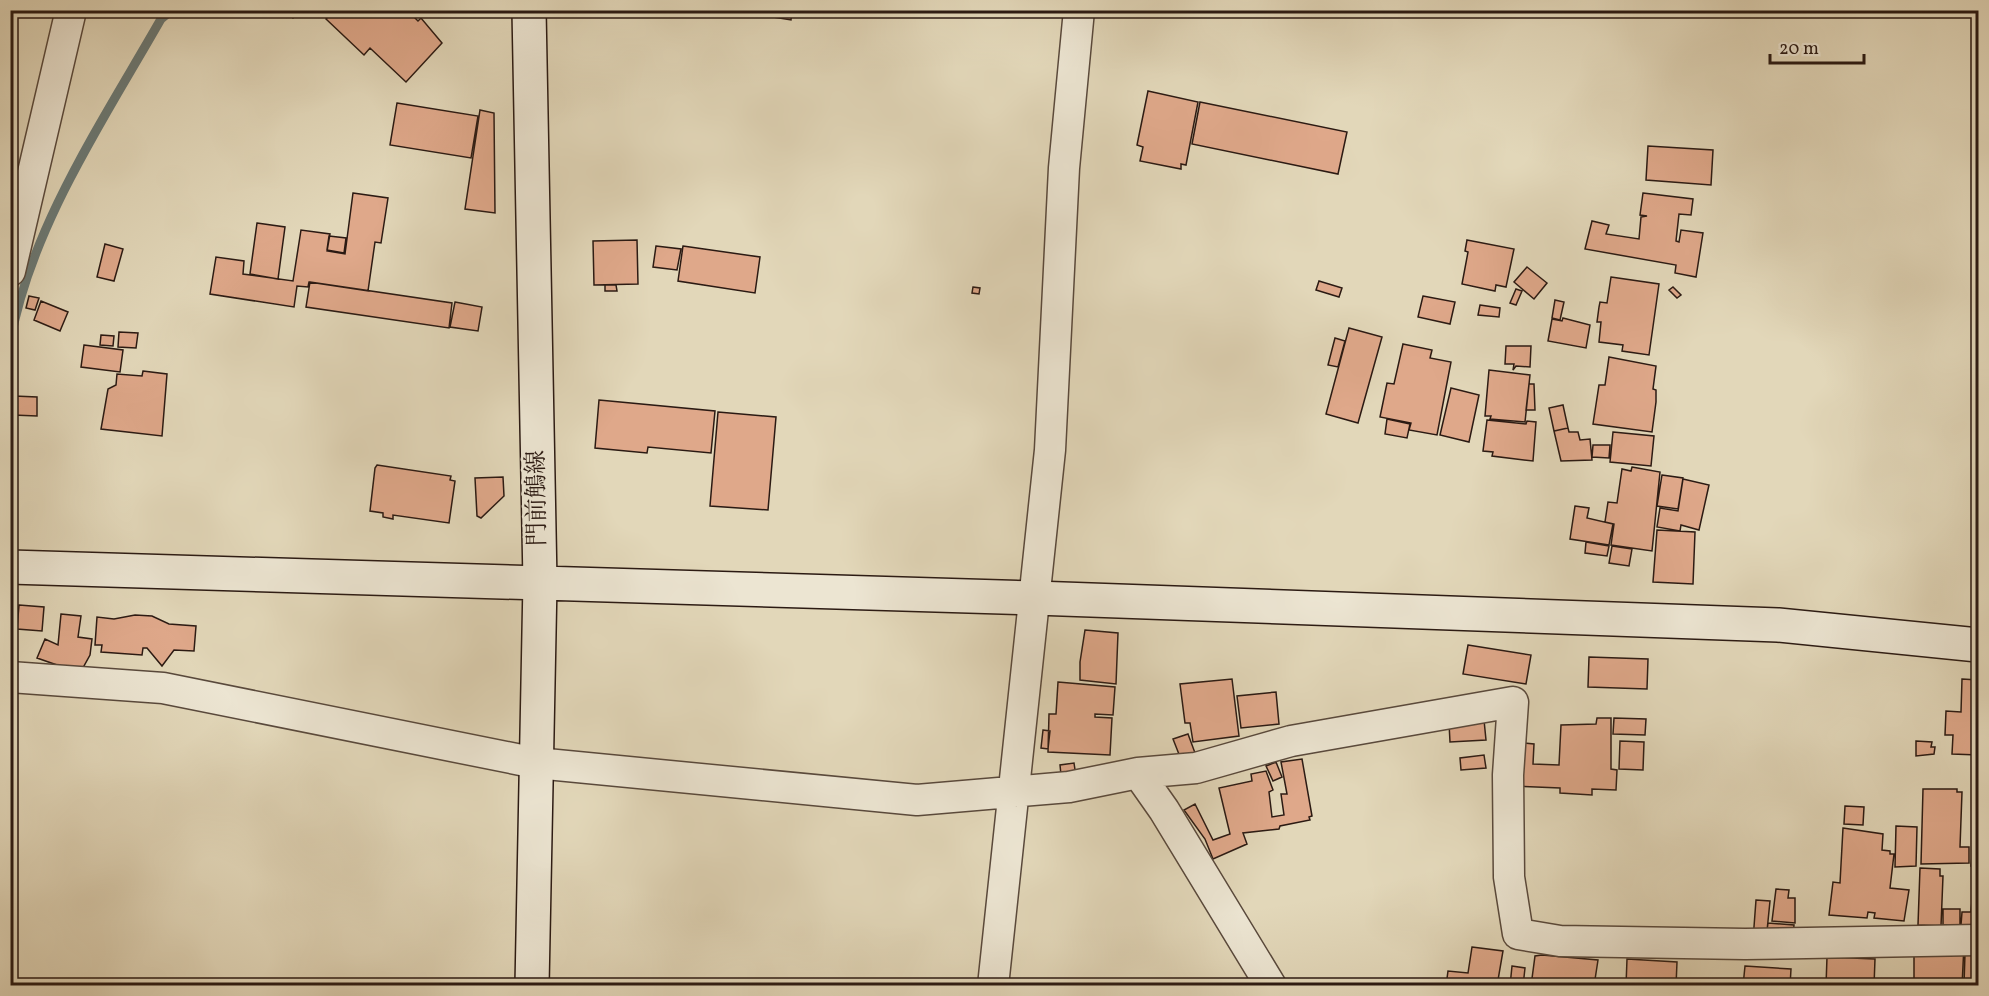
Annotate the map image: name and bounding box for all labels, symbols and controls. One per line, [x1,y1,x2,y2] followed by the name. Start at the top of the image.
[1770,27,1864,65] scale bar
[1779,37,1819,62] text: 20 m
[520,450,556,546] street label: 門前鵤線

